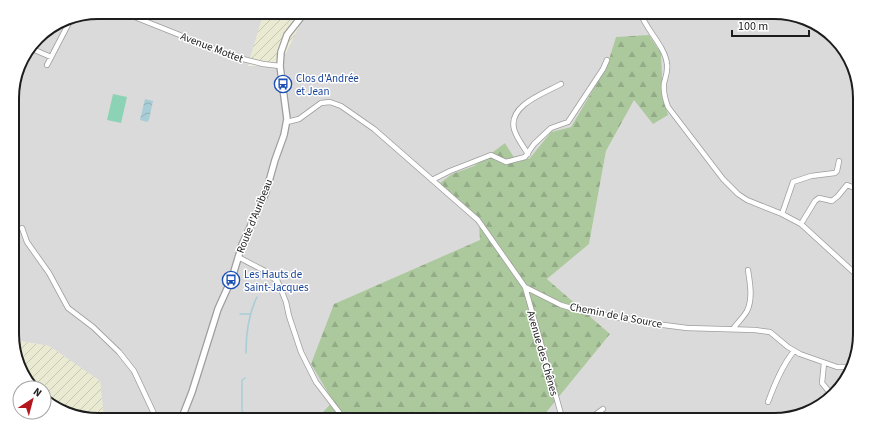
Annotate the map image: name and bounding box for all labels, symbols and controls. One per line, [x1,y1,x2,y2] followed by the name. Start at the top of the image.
[732,12,809,38] scale bar
[738,18,768,35] text: 100 m
[178,29,246,66] street label: Avenue Mottet
[296,71,359,99] place label: Clos d'Andrée et Jean
[273,74,293,94] bus stop icon: Clos d'Andrée et Jean
[233,177,276,256] street label: Route d'Auribeau
[244,267,309,295] place label: Les Hauts de Saint-Jacques
[221,270,241,290] bus stop icon: Les Hauts de Saint-Jacques
[568,299,664,332] street label: Chemin de la Source
[523,309,562,398] street label: Avenue des Chênes
[12,380,52,420] north arrow
[30,384,45,401] text: N

